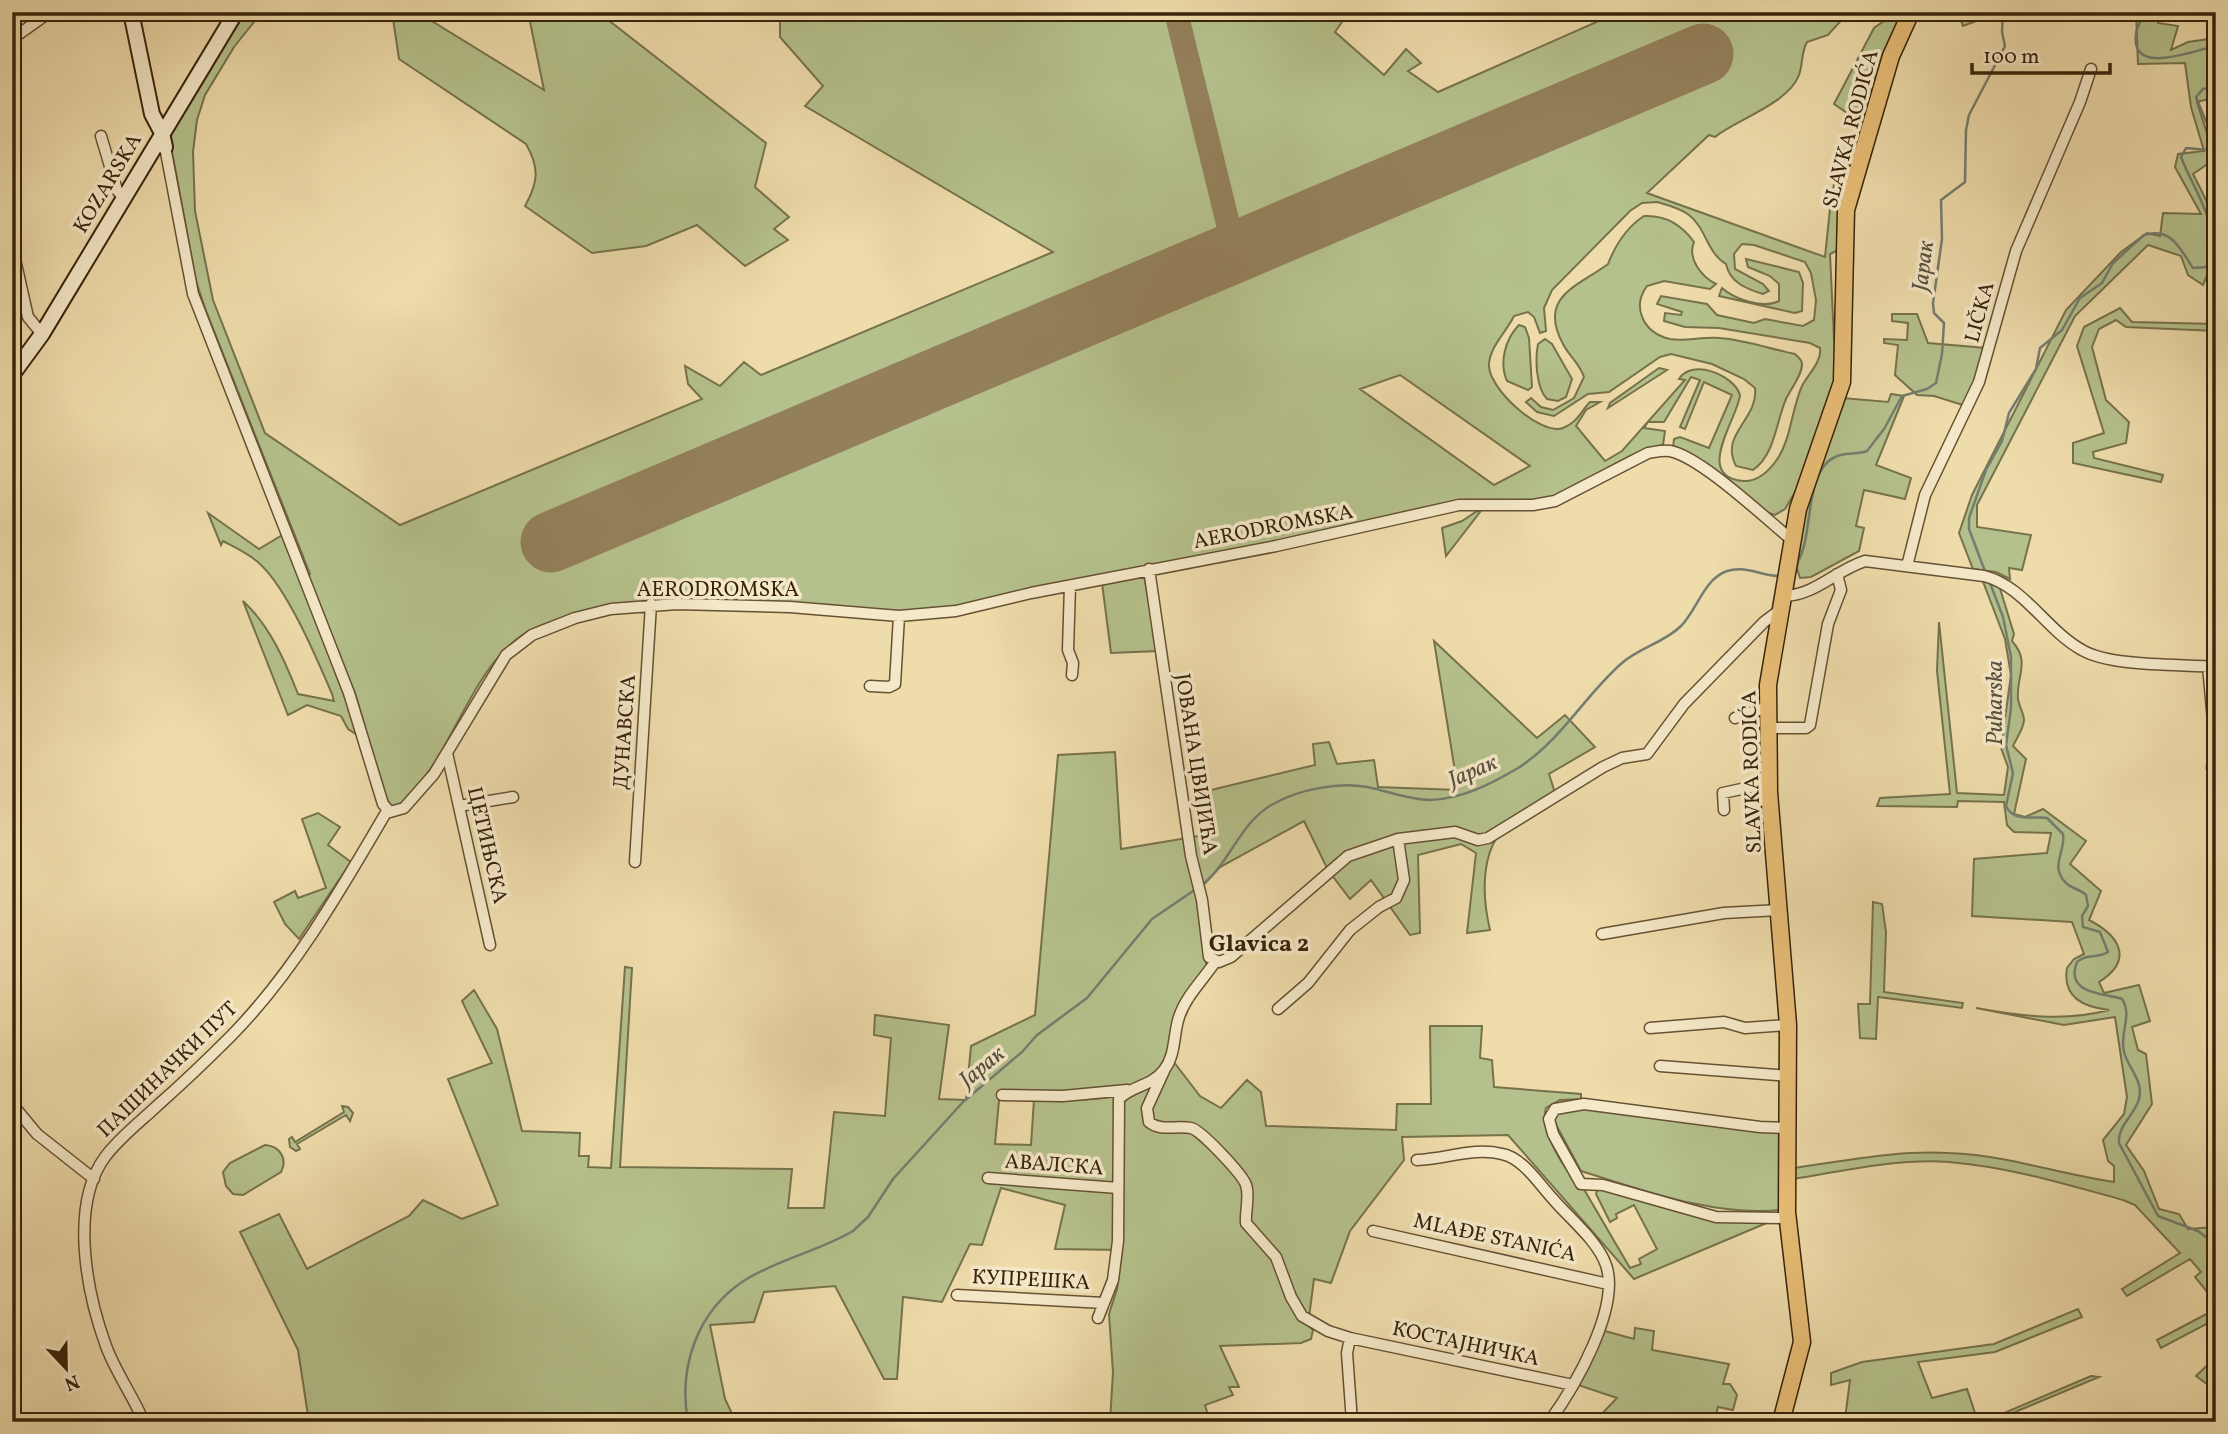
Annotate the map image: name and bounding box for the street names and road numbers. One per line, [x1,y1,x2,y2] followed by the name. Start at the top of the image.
[1816,47,1887,212] street label: SLAVKA RODIĆA
[67,128,150,239] street label: KOZARSKA
[1958,279,2003,346] street label: LIČKA
[1191,498,1356,557] street label: AERODROMSKA
[637,576,799,605] street label: AERODROMSKA
[1167,671,1224,857] street label: ЈОВАНА ЦВИЈИЋА
[607,673,644,791] street label: ДУНАВСКА
[1735,690,1770,854] street label: SLAVKA RODIĆA
[459,784,514,907] street label: ЦЕТИЊСКА
[91,995,245,1145] street label: ПАШИНАЧКИ ПУТ
[1004,1148,1104,1183] street label: АВАЛСКА
[1411,1207,1579,1270] street label: MLAĐE STANIĆA
[971,1263,1091,1298] street label: КУПРЕШКА
[1389,1315,1542,1374] street label: КОСТАЈНИЧКА

